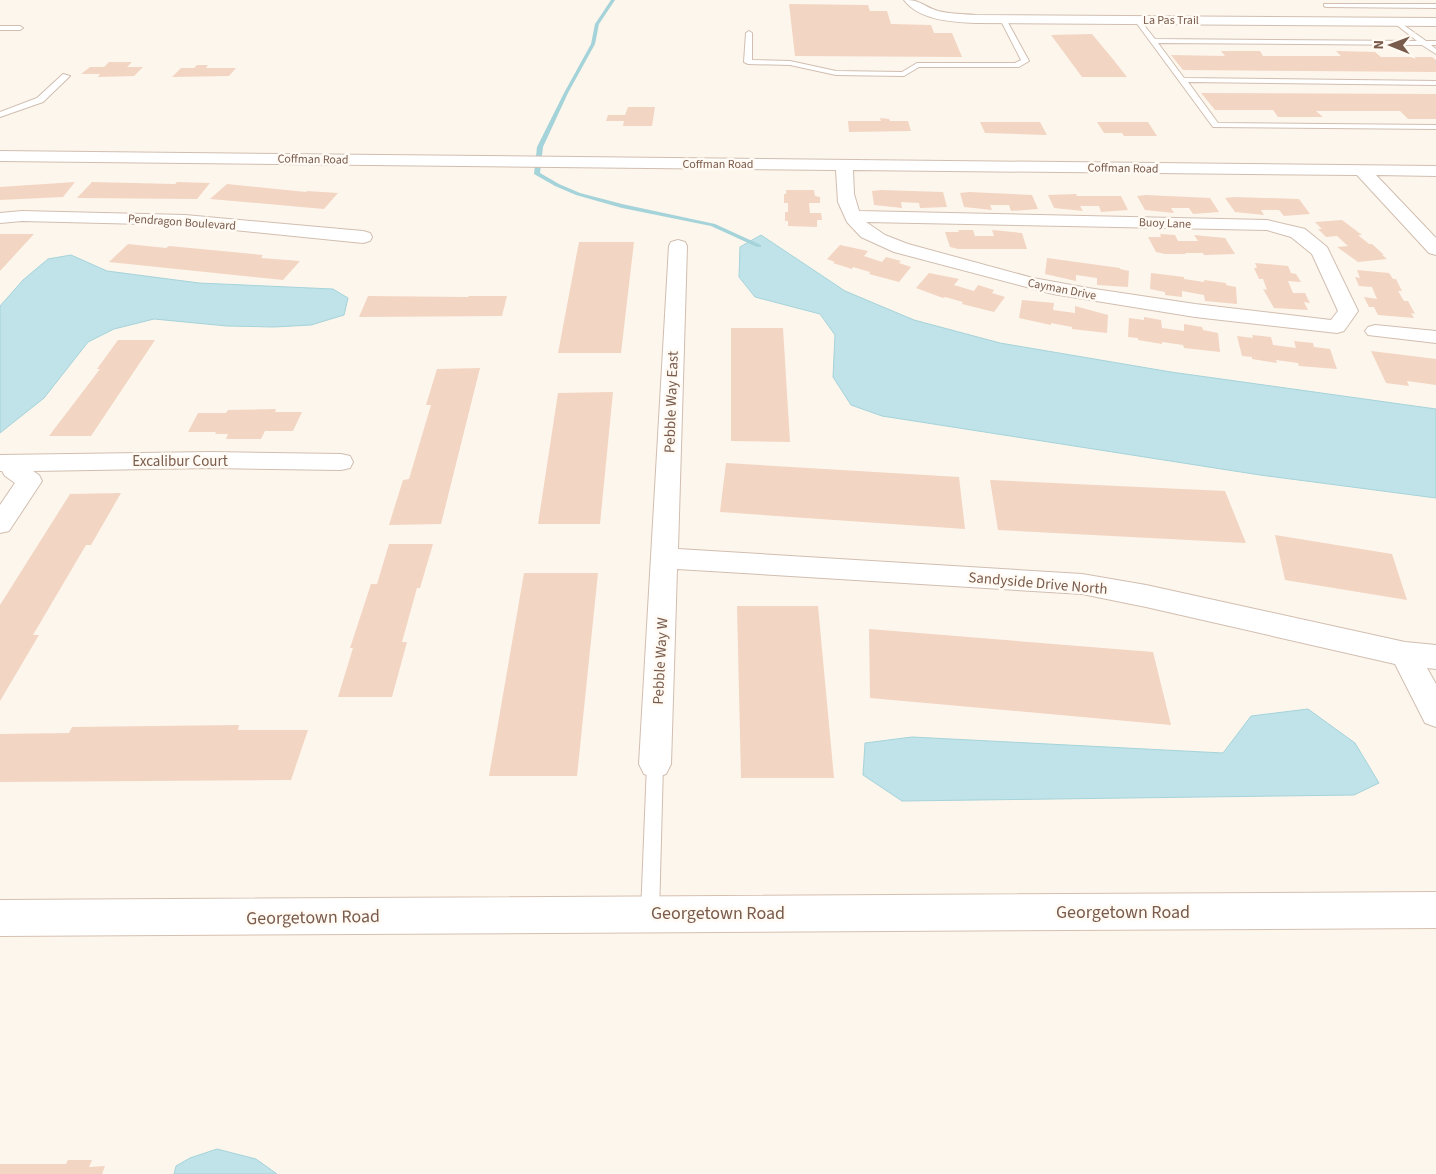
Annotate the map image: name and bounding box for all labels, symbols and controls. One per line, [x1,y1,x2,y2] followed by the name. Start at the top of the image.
[1143,12,1199,29] street label: La Pas Trail
[1366,20,1416,70] north arrow
[1369,40,1389,50] text: N
[277,150,349,169] street label: Coffman Road
[683,156,753,173] street label: Coffman Road
[1087,159,1159,178] street label: Coffman Road
[127,210,237,235] street label: Pendragon Boulevard
[1138,214,1192,233] street label: Buoy Lane
[1026,275,1098,304] street label: Cayman Drive
[659,351,684,453] street label: Pebble Way East
[132,451,228,472] street label: Excalibur Court
[967,567,1108,600] street label: Sandyside Drive North
[648,617,673,705] street label: Pebble Way W
[1056,900,1190,925] street label: Georgetown Road
[651,901,785,926] street label: Georgetown Road
[246,904,380,931] street label: Georgetown Road

